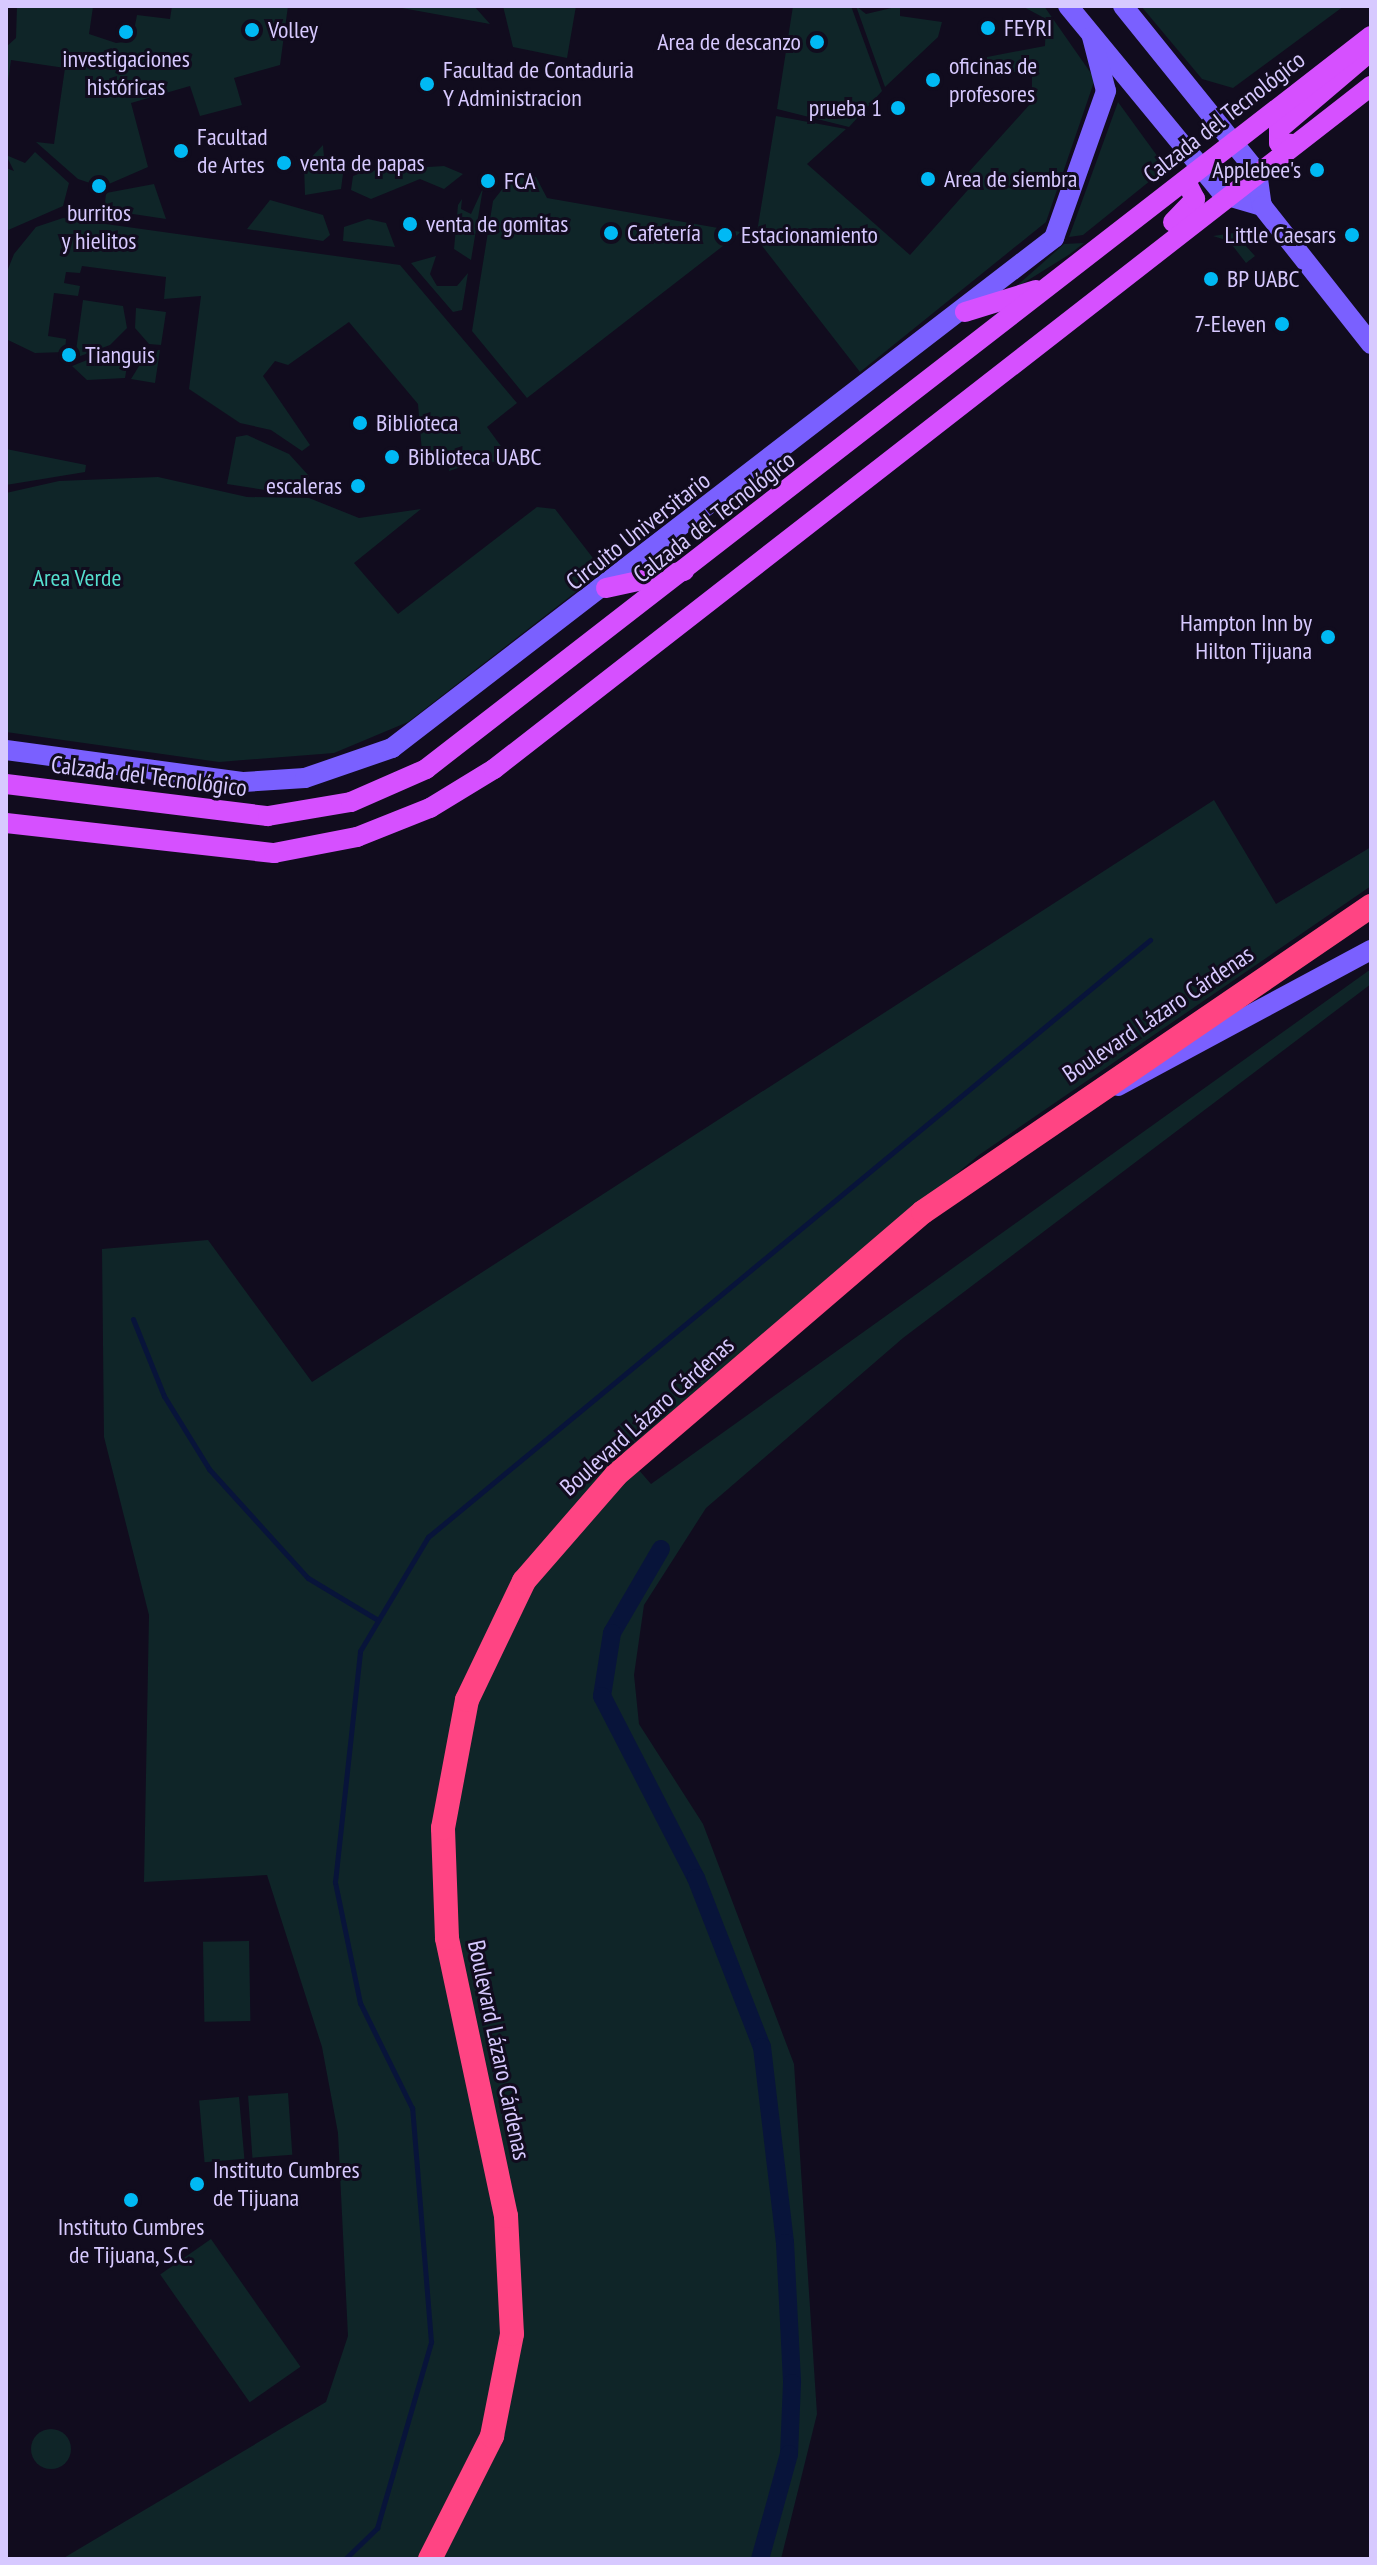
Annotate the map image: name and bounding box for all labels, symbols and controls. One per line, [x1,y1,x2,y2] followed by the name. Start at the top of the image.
[1004,14,1052,42] place label: FEYRI
[268,16,318,44] place label: Volley
[979,19,997,37] marker: FEYRI
[243,21,261,39] marker: Volley
[117,23,135,41] marker: investigaciones históricas
[657,28,801,56] place label: Area de descanzo
[808,33,826,51] marker: Area de descanzo
[62,45,190,101] place label: investigaciones históricas
[1137,45,1311,189] street label: Calzada del Tecnológico
[949,52,1037,108] place label: oficinas de profesores
[443,56,634,112] place label: Facultad de Contaduria Y Administracion
[924,71,942,89] marker: oficinas de profesores
[418,75,436,93] marker: Facultad de Contaduria Y Administracion
[809,94,882,122] place label: prueba 1
[889,99,907,117] marker: prueba 1
[197,123,268,179] place label: Facultad de Artes
[172,142,190,160] marker: Facultad de Artes
[300,149,425,177] place label: venta de papas
[275,154,293,172] marker: venta de papas
[1212,156,1301,184] place label: Applebee's
[1308,161,1326,179] marker: Applebee's
[944,165,1077,193] place label: Area de siembra
[504,167,536,195] place label: FCA
[919,170,937,188] marker: Area de siembra
[479,172,497,190] marker: FCA
[90,177,108,195] marker: burritos y hielitos
[61,199,137,255] place label: burritos y hielitos
[426,210,568,238] place label: venta de gomitas
[401,215,419,233] marker: venta de gomitas
[627,219,701,247] place label: Cafetería
[741,221,878,249] place label: Estacionamiento
[1224,221,1336,249] place label: Little Caesars
[602,224,620,242] marker: Cafetería
[716,226,734,244] marker: Estacionamiento
[1343,226,1361,244] marker: Little Caesars
[1227,265,1300,293] place label: BP UABC
[1202,270,1220,288] marker: BP UABC
[1194,310,1266,338] place label: 7-Eleven
[1273,315,1291,333] marker: 7-Eleven
[85,341,155,369] place label: Tianguis
[60,346,78,364] marker: Tianguis
[376,409,458,437] place label: Biblioteca
[351,414,369,432] marker: Biblioteca
[408,443,542,471] place label: Biblioteca UABC
[627,445,801,589] street label: Calzada del Tecnológico
[383,448,401,466] marker: Biblioteca UABC
[560,466,716,596] street label: Circuito Universitario
[266,472,342,500] place label: escaleras
[349,477,367,495] marker: escaleras
[32,564,122,592] park label: Area Verde
[1180,609,1312,665] place label: Hampton Inn by Hilton Tijuana
[1319,628,1337,646] marker: Hampton Inn by Hilton Tijuana
[49,750,249,802] street label: Calzada del Tecnológico
[1057,940,1259,1088] street label: Boulevard Lázaro Cárdenas
[554,1330,740,1502] street label: Boulevard Lázaro Cárdenas
[462,1938,536,2162] street label: Boulevard Lázaro Cárdenas
[213,2156,360,2212] place label: Instituto Cumbres de Tijuana
[188,2175,206,2193] marker: Instituto Cumbres de Tijuana
[122,2191,140,2209] marker: Instituto Cumbres de Tijuana, S.C.
[58,2213,204,2269] place label: Instituto Cumbres de Tijuana, S.C.

